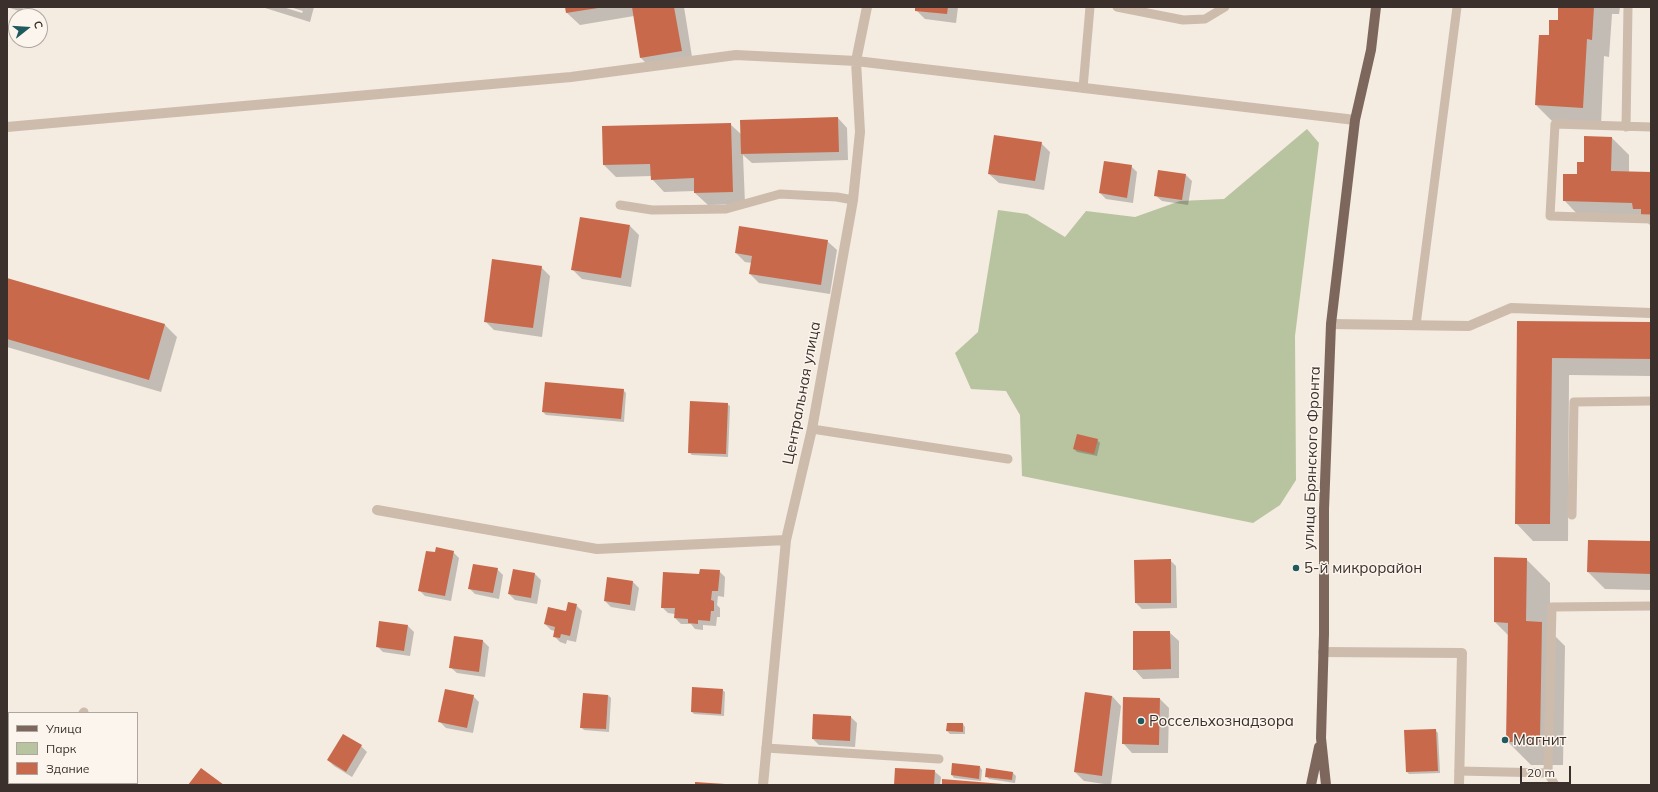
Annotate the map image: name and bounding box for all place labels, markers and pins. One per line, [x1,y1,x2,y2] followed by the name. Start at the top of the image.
[1304,559,1422,577] place label: 5-й микрорайон
[1291,563,1301,573] marker: 5-й микрорайон
[1149,712,1294,730] place label: Россельхознадзора
[1136,716,1146,726] marker: Россельхознадзора
[1513,731,1566,749] place label: Магнит
[1500,735,1510,745] marker: Магнит

